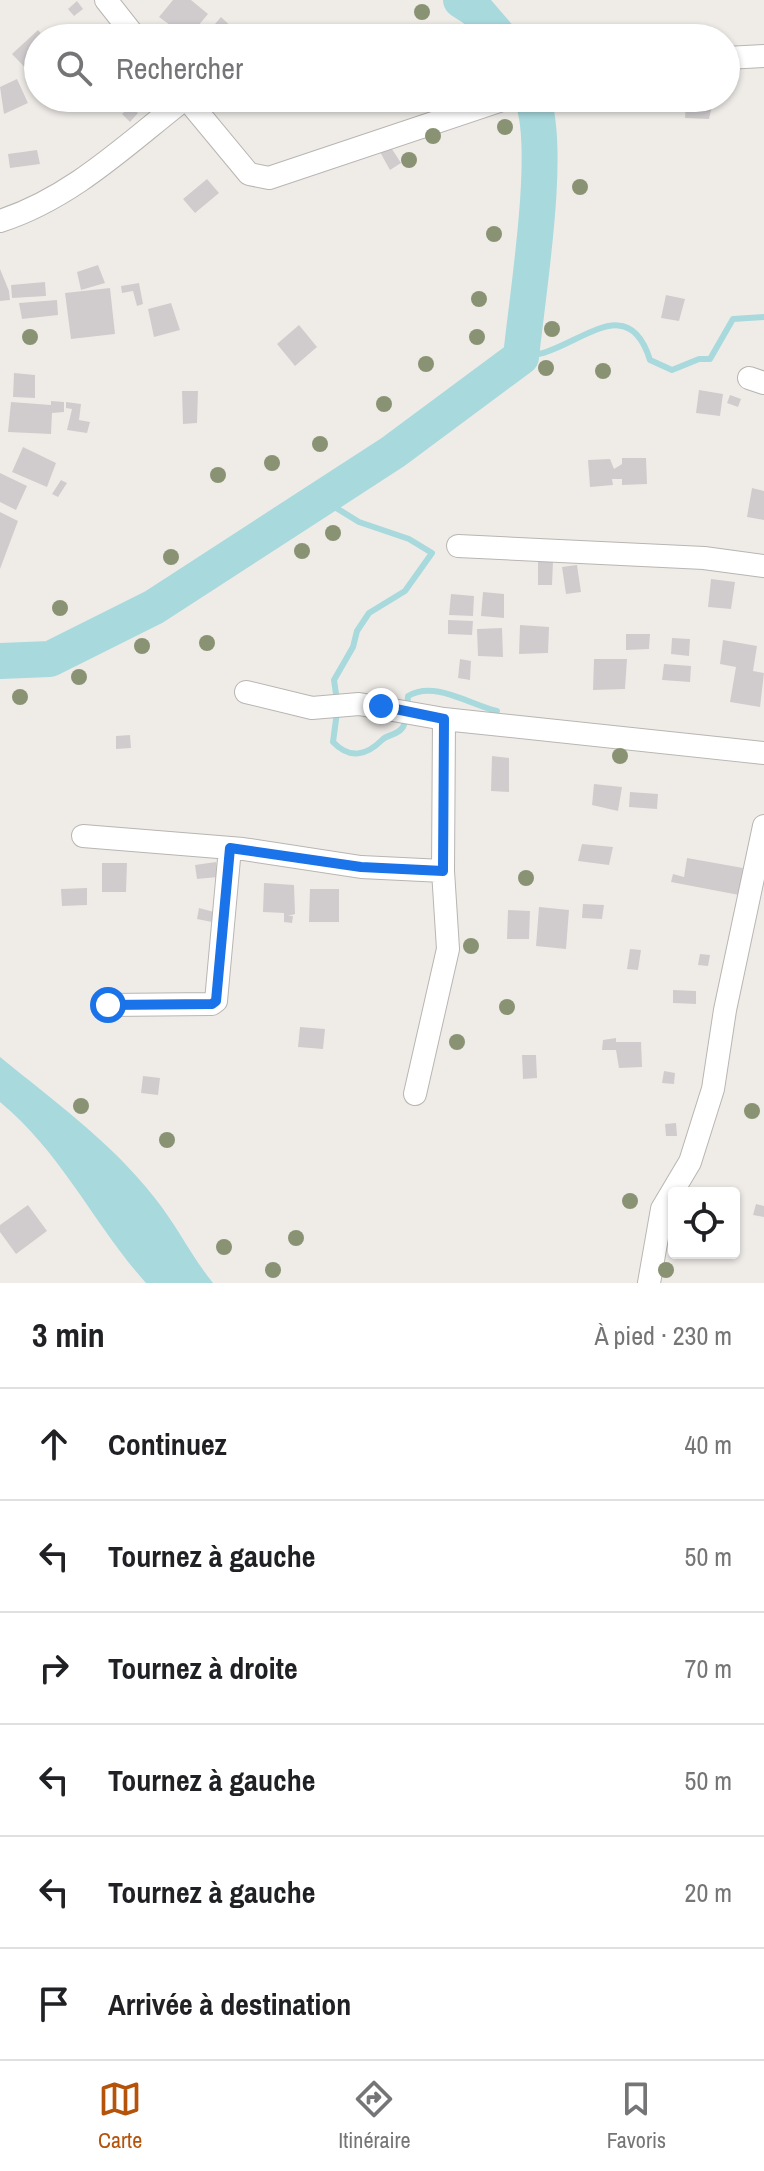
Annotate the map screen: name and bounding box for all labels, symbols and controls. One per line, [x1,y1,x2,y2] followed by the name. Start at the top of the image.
[24,24,740,112] search box
[52,46,96,90] icon: search
[116,48,243,88] text: Rechercher
[363,688,399,724] route end
[90,987,126,1023] route start
[668,1187,740,1259] map controls
[668,1187,740,1259] button: locate
[32,1312,105,1358] text: 3 min
[594,1318,732,1353] text: À pied · 230 m
[32,1422,76,1466] icon: ahead
[108,1424,227,1464] text: Continuez
[685,1427,732,1462] text: 40 m
[32,1534,76,1578] icon: left
[108,1536,315,1576] text: Tournez à gauche
[685,1539,732,1574] text: 50 m
[32,1646,76,1690] icon: right
[108,1648,298,1688] text: Tournez à droite
[685,1651,732,1686] text: 70 m
[32,1758,76,1802] icon: left
[108,1760,315,1800] text: Tournez à gauche
[685,1763,732,1798] text: 50 m
[32,1870,76,1914] icon: left
[108,1872,315,1912] text: Tournez à gauche
[685,1875,732,1910] text: 20 m
[32,1982,76,2026] icon: arrive
[108,1984,351,2024] text: Arrivée à destination
[98,2077,142,2155] tab: Carte
[338,2077,411,2155] tab: Itinéraire
[607,2077,666,2155] tab: Favoris

